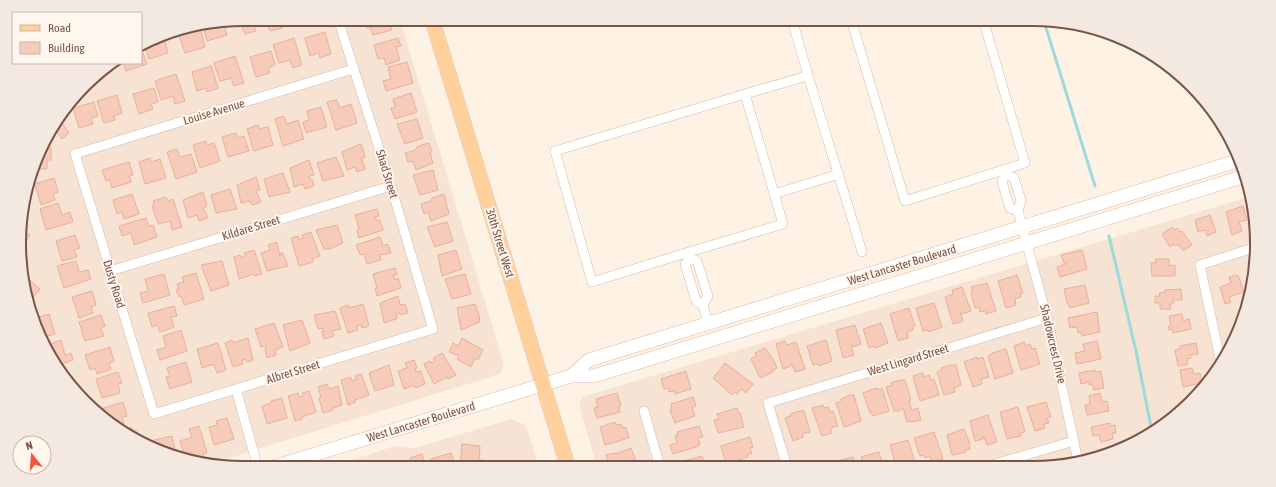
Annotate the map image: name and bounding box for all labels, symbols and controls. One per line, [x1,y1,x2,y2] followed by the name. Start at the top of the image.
[12,12,142,64] legend
[48,21,71,35] text: Road
[48,41,86,55] text: Building
[182,96,246,128] street label: Louise Avenue
[373,148,401,201] street label: Shad Street
[483,207,517,280] street label: 30th Street West
[220,212,282,243] street label: Kildare Street
[846,242,958,288] street label: West Lancaster Boulevard
[100,258,128,310] street label: Dusty Road
[1037,303,1069,385] street label: Shadowcrest Drive
[866,341,951,379] street label: West Lingard Street
[265,357,322,387] street label: Albret Street
[365,399,477,445] street label: West Lancaster Boulevard
[12,435,52,475] north arrow
[24,439,34,452] text: N

